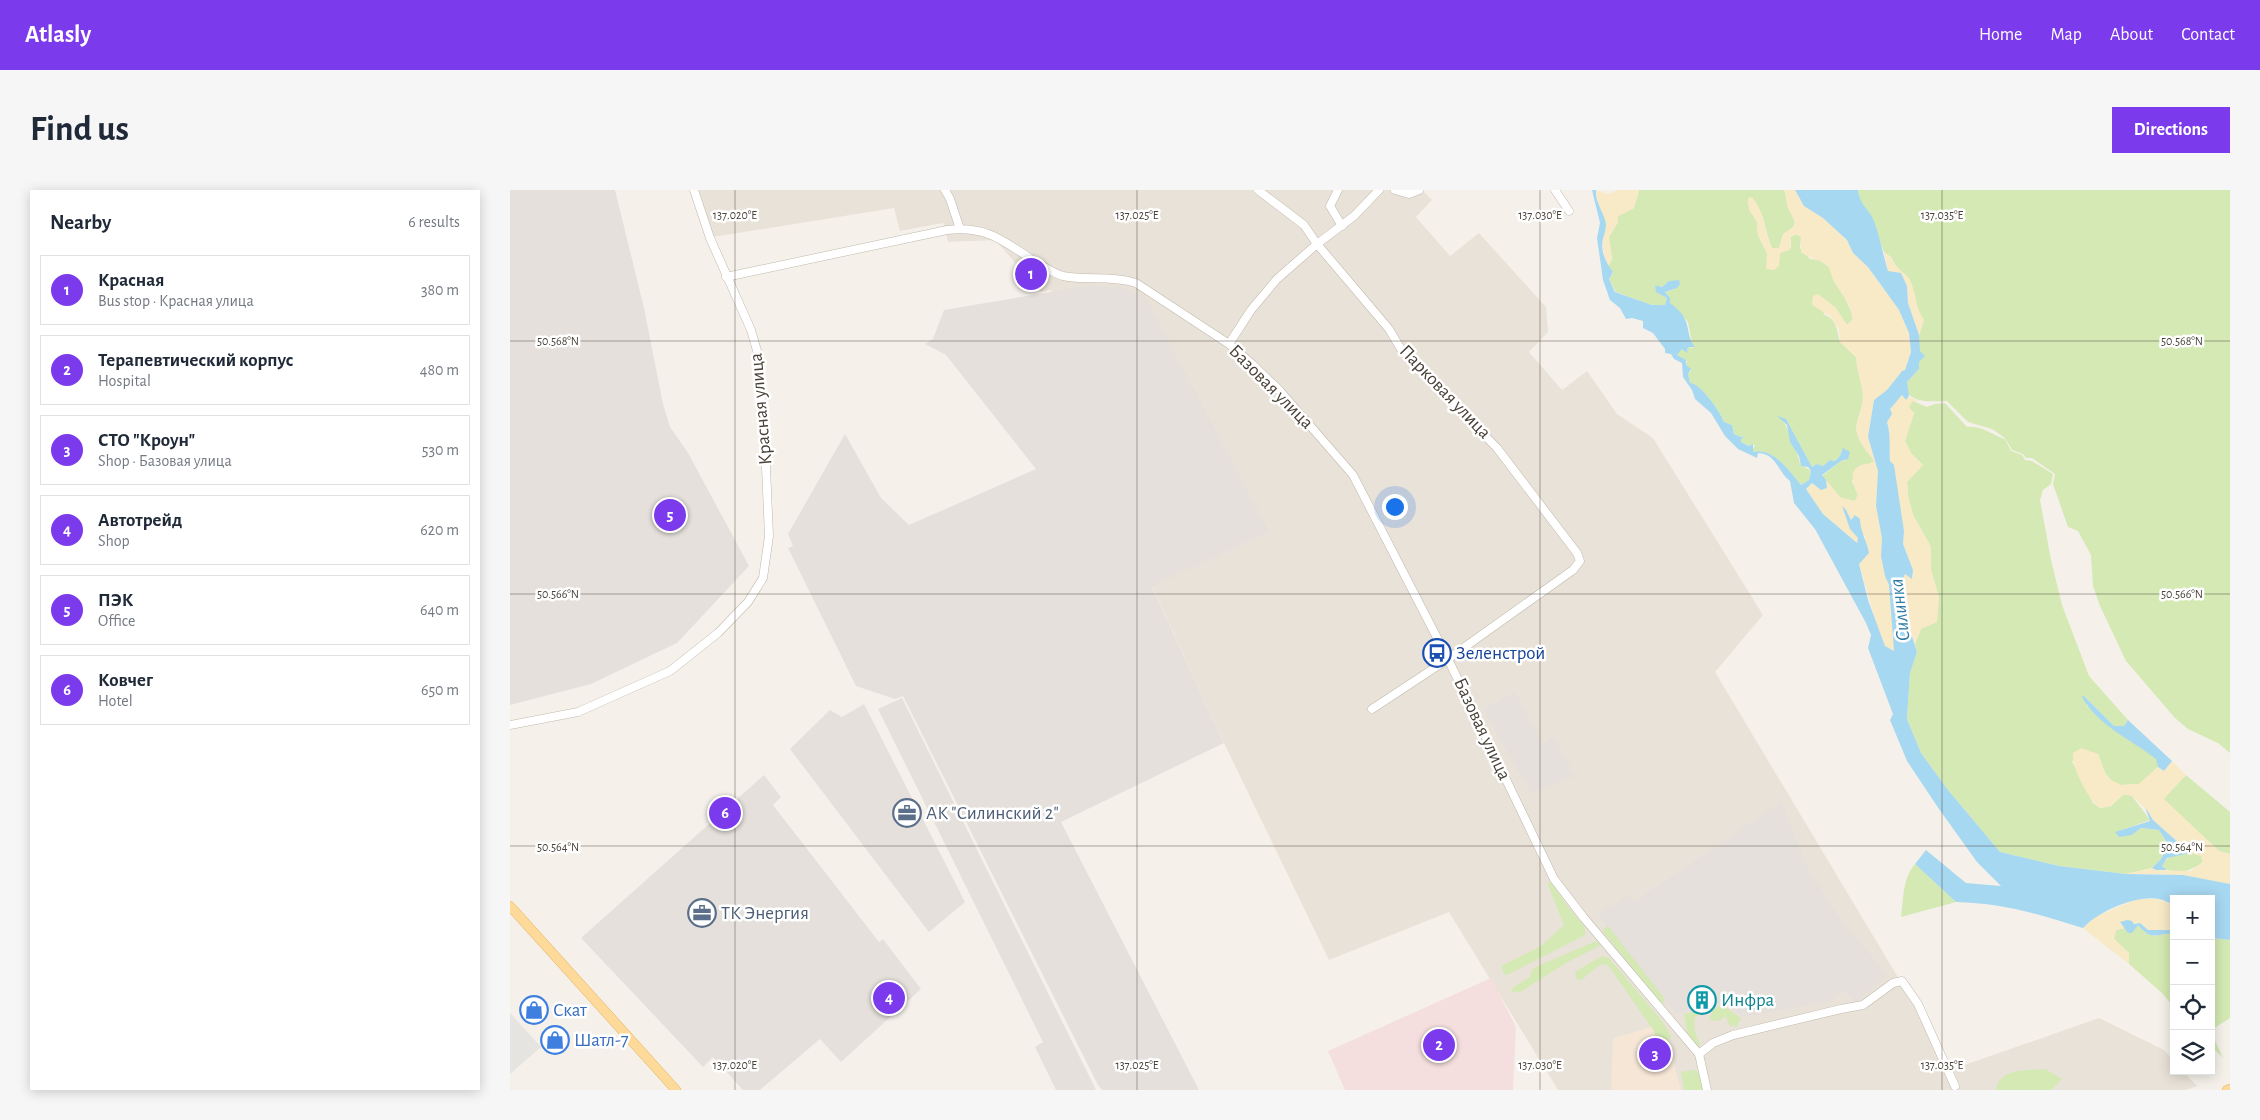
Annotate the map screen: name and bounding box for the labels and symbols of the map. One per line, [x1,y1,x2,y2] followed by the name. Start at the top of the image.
[713,209,757,221] text: 137.020°E
[1116,209,1159,221] text: 137.025°E
[1518,209,1562,221] text: 137.030°E
[1921,209,1963,221] text: 137.035°E
[1015,255,1047,293] pin: 1
[537,335,579,347] text: 50.568°N
[2161,335,2203,347] text: 50.568°N
[1225,341,1317,433] street label: Базовая улица
[1396,341,1495,443] street label: Парковая улица
[747,352,775,466] street label: Красная улица
[1382,494,1408,520] your location
[654,496,686,534] pin: 5
[1886,578,1914,642] water label: Силинка
[537,588,579,600] text: 50.566°N
[2161,588,2203,600] text: 50.566°N
[1422,638,1452,668] bus stop icon: Зеленстрой
[1456,644,1545,663] place label: Зеленстрой
[1450,675,1514,783] street label: Базовая улица
[709,794,741,832] pin: 6
[892,798,922,828] office icon: АК "Силинский 2"
[926,804,1059,823] place label: АК "Силинский 2"
[537,841,579,853] text: 50.564°N
[2161,841,2203,853] text: 50.564°N
[687,898,717,928] office icon: ТК Энергия
[721,904,809,923] place label: ТК Энергия
[873,979,905,1017] pin: 4
[1687,985,1717,1015] building icon: Инфра
[1721,991,1775,1010] place label: Инфра
[519,995,549,1025] shop icon: Скат
[553,1001,587,1020] place label: Скат
[540,1025,570,1055] shop icon: Шатл-7
[1423,1026,1455,1064] pin: 2
[574,1031,629,1050] place label: Шатл-7
[1639,1035,1671,1073] pin: 3
[713,1059,757,1071] text: 137.020°E
[1116,1059,1159,1071] text: 137.025°E
[1518,1059,1562,1071] text: 137.030°E
[1921,1059,1963,1071] text: 137.035°E

